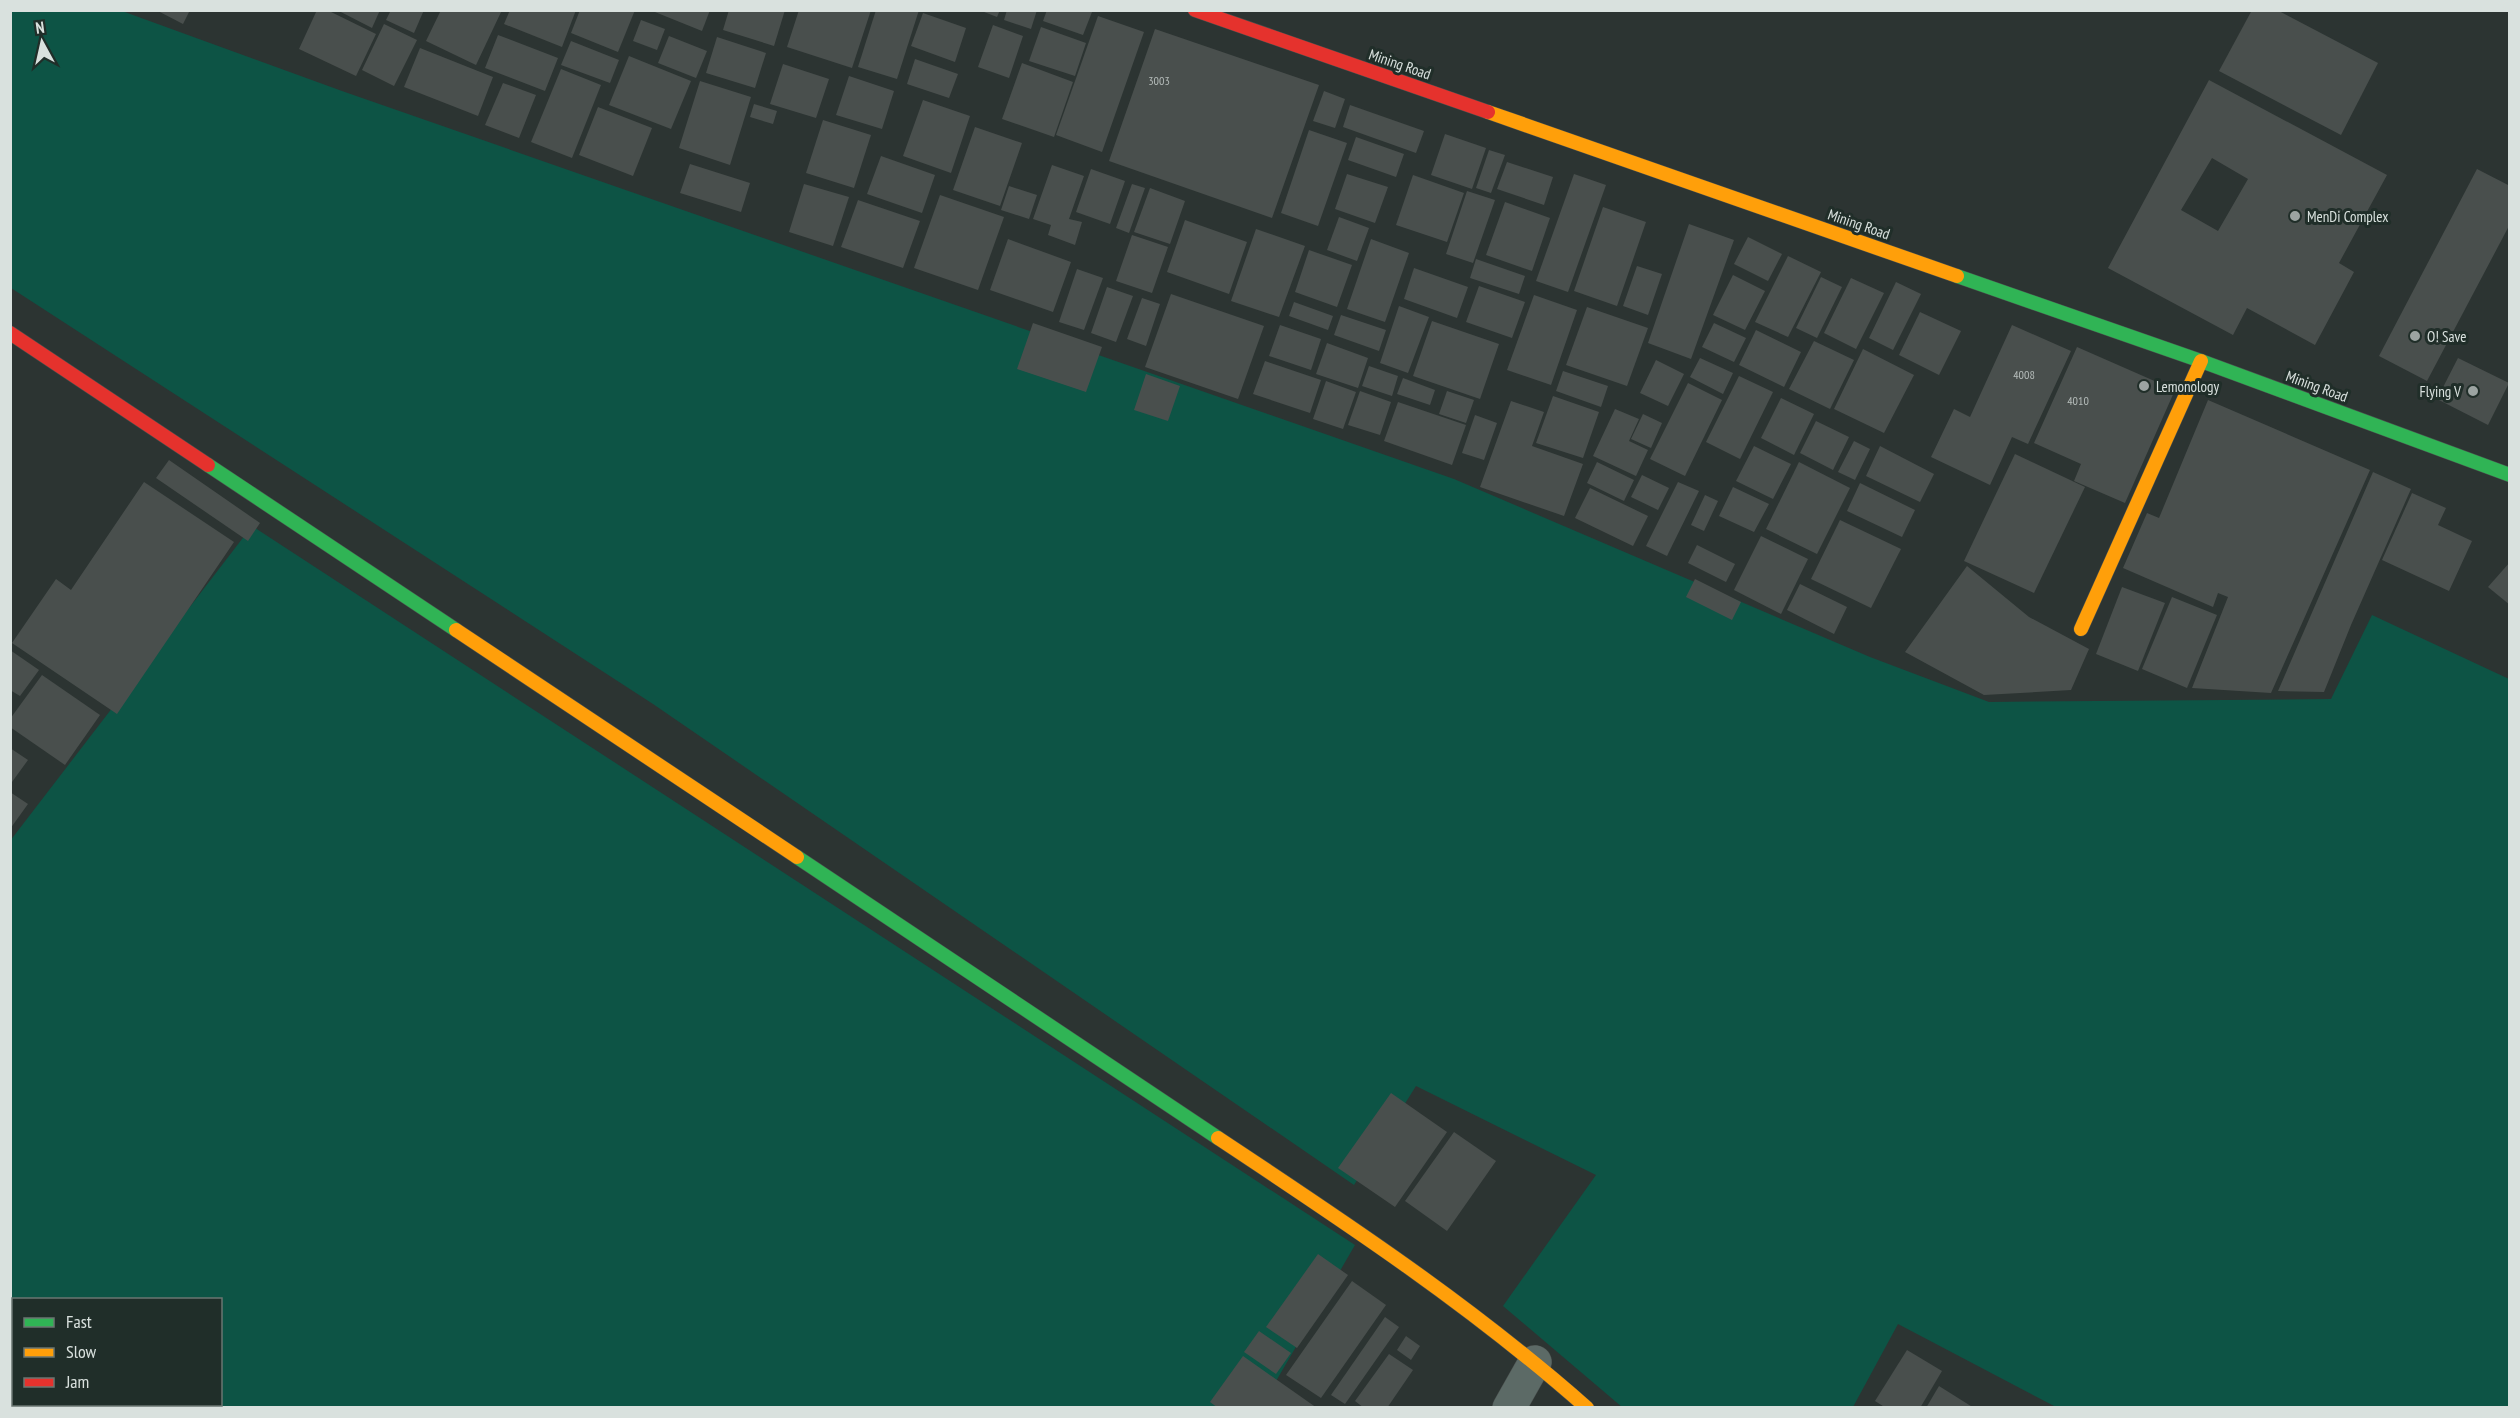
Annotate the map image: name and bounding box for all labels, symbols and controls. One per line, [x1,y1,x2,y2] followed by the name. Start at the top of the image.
[12,12,72,72] north arrow
[34,17,46,38] text: N
[1366,45,1434,83] street label: Mining Road
[1148,73,1170,88] house number: 3003
[1825,205,1893,243] street label: Mining Road
[2307,207,2388,226] place label: MenDi Complex
[2288,209,2302,223] marker: MenDi Complex
[2427,327,2467,346] place label: O! Save
[2408,329,2422,343] marker: O! Save
[2283,366,2351,406] street label: Mining Road
[2013,367,2035,382] house number: 4008
[2156,377,2220,396] place label: Lemonology
[2137,379,2151,393] marker: Lemonology
[2420,382,2461,401] place label: Flying V
[2466,384,2480,398] marker: Flying V
[2067,393,2089,408] house number: 4010
[12,1298,222,1406] legend
[66,1310,92,1333] text: Fast
[66,1340,97,1363] text: Slow
[65,1370,89,1393] text: Jam

